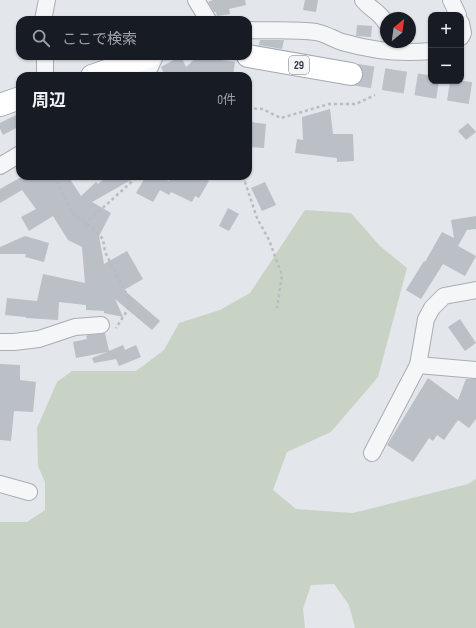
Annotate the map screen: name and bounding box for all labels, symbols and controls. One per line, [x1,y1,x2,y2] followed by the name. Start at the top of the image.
[380,12,416,48] north arrow
[428,12,464,84] map controls
[428,12,464,48] button: +
[16,16,252,60] search box
[30,27,52,49] icon: search
[62,30,137,49] text: ここで検索
[428,48,464,84] button: −
[289,56,309,74] road number: 29
[32,91,66,111] text: 周辺
[217,92,236,108] text: 0件

